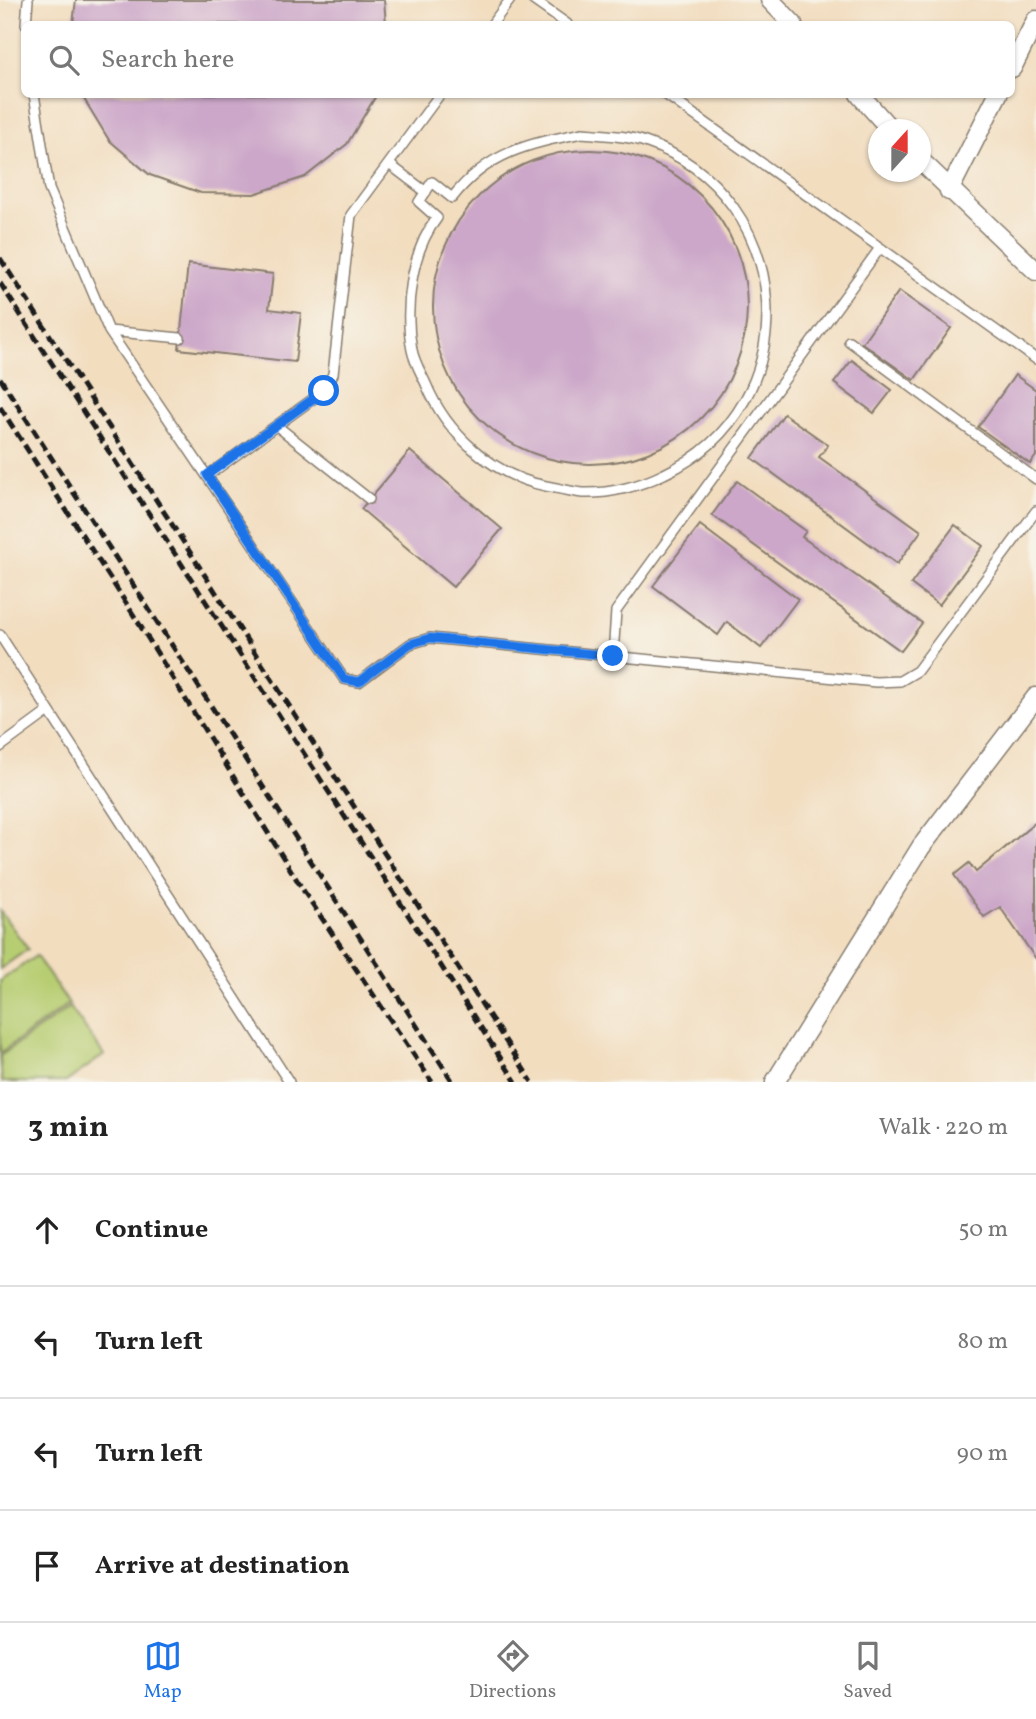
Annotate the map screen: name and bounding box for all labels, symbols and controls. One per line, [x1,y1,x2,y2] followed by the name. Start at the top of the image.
[21,21,1015,98] search box
[45,41,83,79] icon: search
[101,42,234,78] text: Search here
[868,119,931,182] north arrow
[308,375,339,406] route start
[597,640,628,671] route end
[28,1107,109,1149] text: 3 min
[879,1112,1008,1144] text: Walk · 220 m
[28,1211,66,1249] icon: ahead
[95,1212,208,1248] text: Continue
[959,1214,1008,1246] text: 50 m
[28,1323,66,1361] icon: left
[95,1324,203,1360] text: Turn left
[958,1326,1008,1358] text: 80 m
[28,1435,66,1473] icon: left
[95,1436,203,1472] text: Turn left
[957,1438,1008,1470] text: 90 m
[28,1547,66,1585] icon: arrive
[95,1548,350,1584] text: Arrive at destination
[144,1637,182,1705] tab: Map
[469,1637,556,1705] tab: Directions
[843,1637,892,1705] tab: Saved

